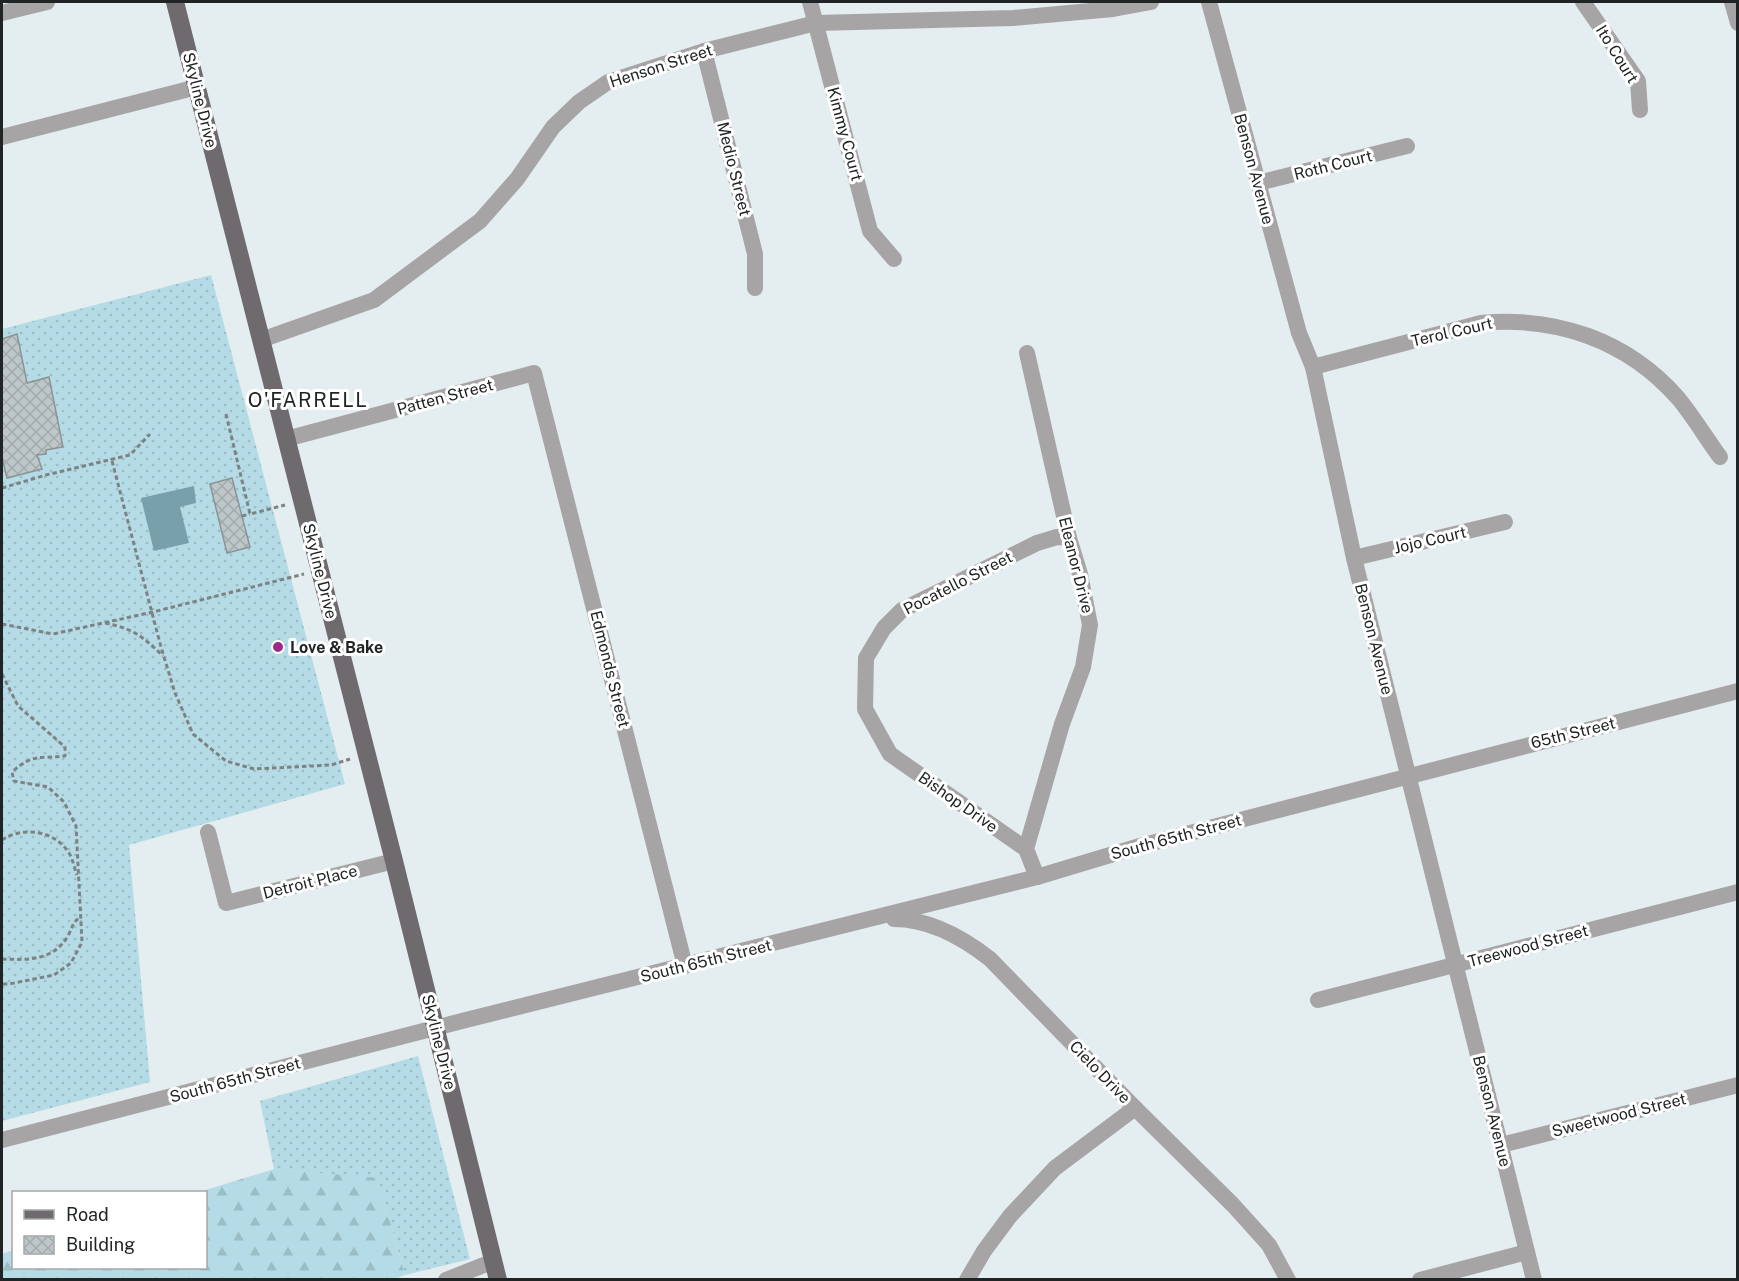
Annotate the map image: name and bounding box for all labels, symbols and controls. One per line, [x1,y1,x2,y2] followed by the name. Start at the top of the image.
[1592,21,1642,87] street label: Ito Court
[607,40,715,92] street label: Henson Street
[179,50,221,150] street label: Skyline Drive
[823,85,867,183] street label: Kimmy Court
[1230,111,1278,227] street label: Benson Avenue
[713,120,755,218] street label: Medio Street
[1292,146,1374,184] street label: Roth Court
[1409,313,1495,351] street label: Terol Court
[395,375,495,419] street label: Patten Street
[248,388,368,412] district label: O'FARRELL
[1055,515,1097,615] street label: Eleanor Drive
[299,521,341,621] street label: Skyline Drive
[1392,522,1468,558] street label: Jojo Court
[900,547,1016,619] street label: Pocatello Street
[1351,581,1397,697] street label: Benson Avenue
[586,609,634,729] street label: Edmonds Street
[290,638,383,657] place label: Love & Bake
[271,640,285,654] marker: Love & Bake
[1529,713,1617,753] street label: 65th Street
[915,768,1001,836] street label: Bishop Drive
[1109,810,1243,864] street label: South 65th Street
[261,861,359,903] street label: Detroit Place
[1466,921,1590,971] street label: Treewood Street
[638,935,774,987] street label: South 65th Street
[418,992,460,1092] street label: Skyline Drive
[1066,1037,1134,1107] street label: Cielo Drive
[168,1053,302,1107] street label: South 65th Street
[1469,1053,1515,1169] street label: Benson Avenue
[1550,1089,1688,1141] street label: Sweetwood Street
[12,1191,207,1269] legend
[66,1204,109,1225] text: Road
[66,1234,135,1255] text: Building

